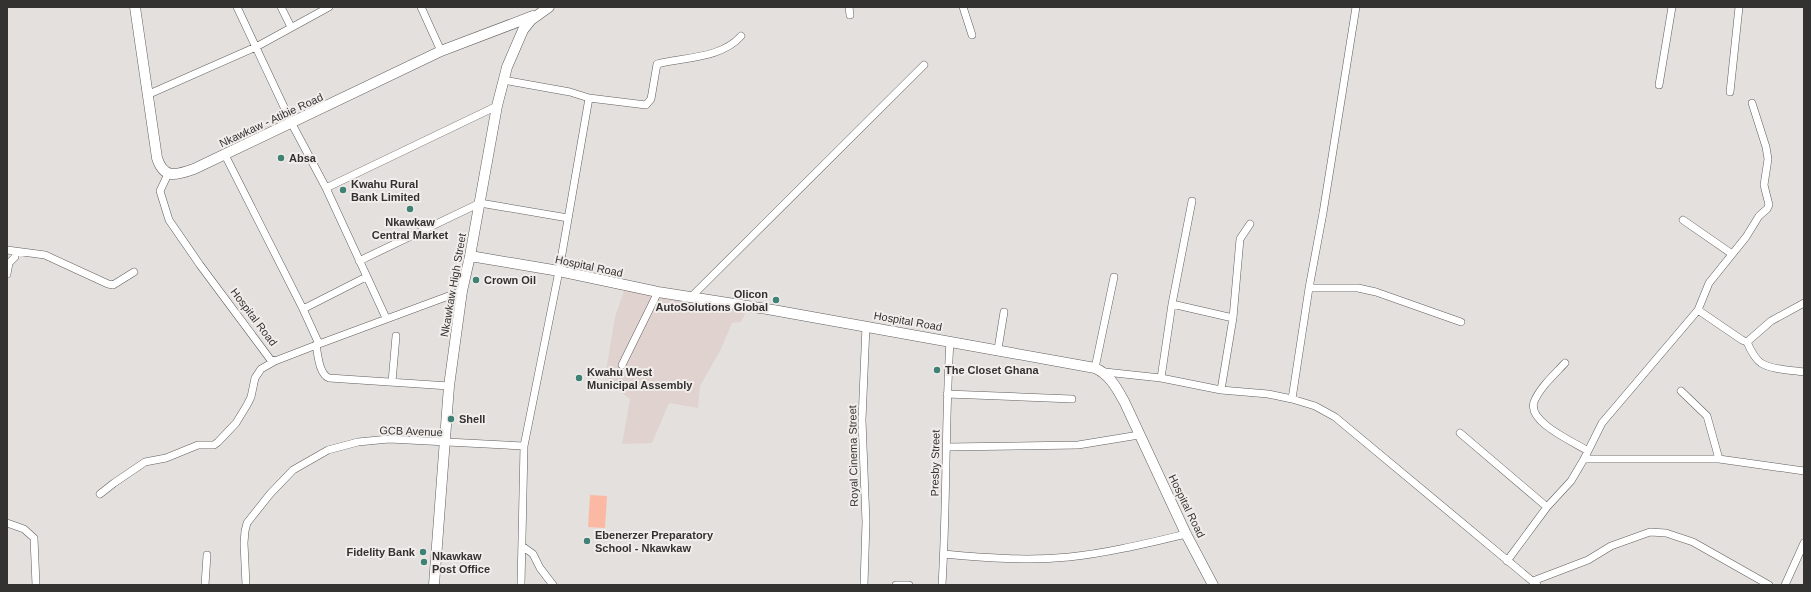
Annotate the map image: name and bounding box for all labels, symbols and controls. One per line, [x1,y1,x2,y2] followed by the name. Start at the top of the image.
[217,91,325,149] street label: Nkawkaw - Atibie Road
[289,152,317,164] place label: Absa
[276,153,286,163] marker: Absa
[351,178,420,203] place label: Kwahu Rural Bank Limited
[338,185,348,195] marker: Kwahu Rural Bank Limited
[405,204,415,214] marker: Nkawkaw Central Market
[372,216,449,241] place label: Nkawkaw Central Market
[438,232,468,338] street label: Nkawkaw High Street
[554,253,624,279] street label: Hospital Road
[484,274,536,286] place label: Crown Oil
[471,275,481,285] marker: Crown Oil
[228,286,280,348] street label: Hospital Road
[656,288,768,313] place label: Olicon AutoSolutions Global
[771,295,781,305] marker: Olicon AutoSolutions Global
[873,309,943,333] street label: Hospital Road
[945,364,1039,376] place label: The Closet Ghana
[932,365,942,375] marker: The Closet Ghana
[587,366,693,391] place label: Kwahu West Municipal Assembly
[574,373,584,383] marker: Kwahu West Municipal Assembly
[846,405,860,507] street label: Royal Cinema Street
[459,413,485,425] place label: Shell
[446,414,456,424] marker: Shell
[379,424,443,438] street label: GCB Avenue
[928,430,942,496] street label: Presby Street
[1166,472,1208,540] street label: Hospital Road
[595,529,714,554] place label: Ebenerzer Preparatory School - Nkawkaw
[582,536,592,546] marker: Ebenerzer Preparatory School - Nkawkaw
[347,546,416,558] place label: Fidelity Bank
[418,547,428,557] marker: Fidelity Bank
[432,550,490,575] place label: Nkawkaw Post Office
[419,557,429,567] marker: Nkawkaw Post Office

